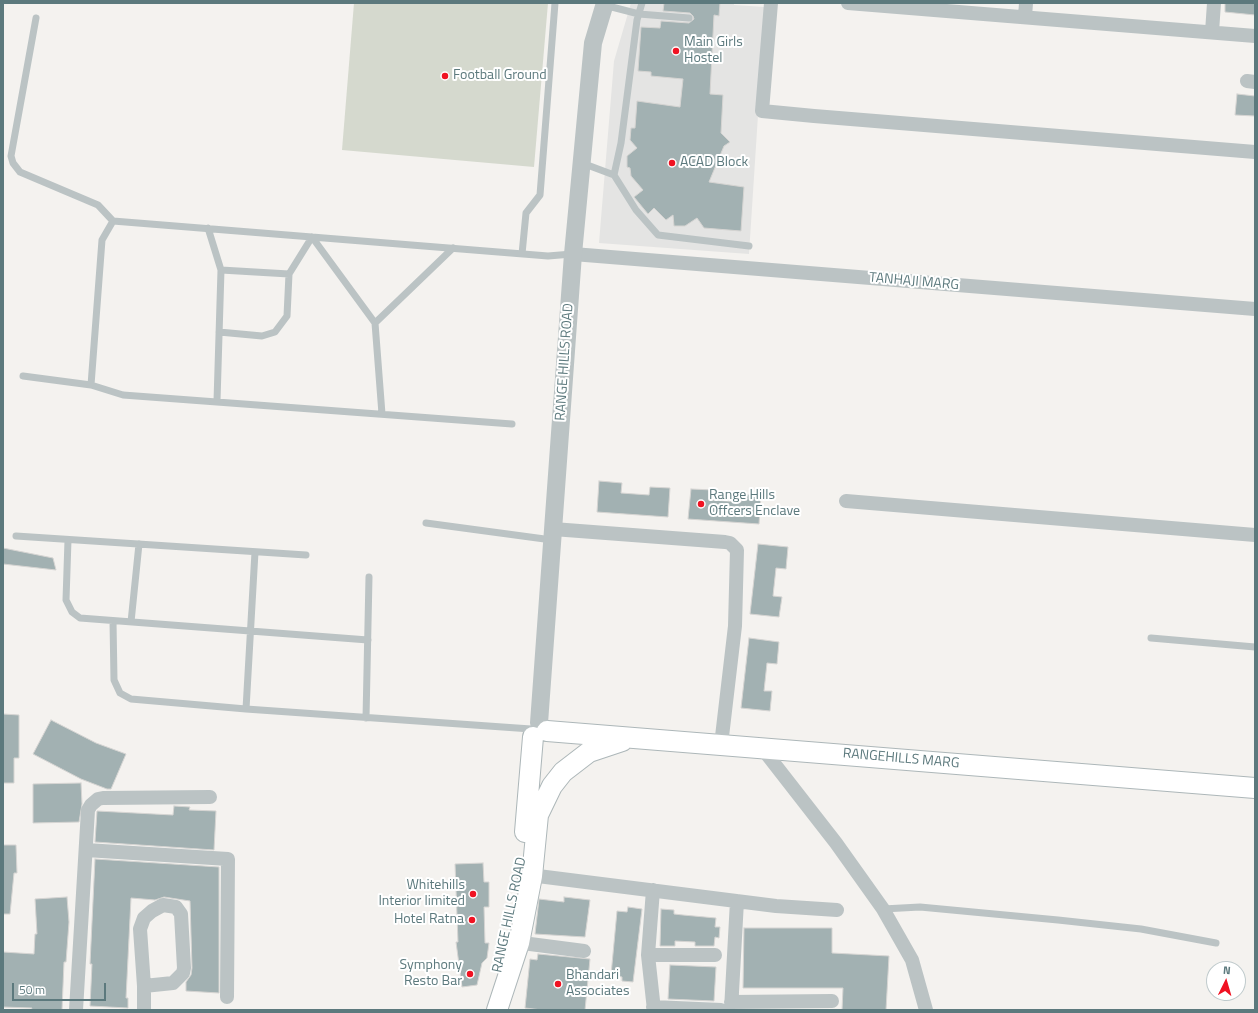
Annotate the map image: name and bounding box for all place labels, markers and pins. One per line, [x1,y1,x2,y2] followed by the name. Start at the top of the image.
[684,35,743,68] place label: Main Girls Hostel
[671,46,681,56] marker: Main Girls Hostel
[453,68,547,84] place label: Football Ground
[440,71,450,81] marker: Football Ground
[680,155,748,171] place label: ACAD Block
[667,158,677,168] marker: ACAD Block
[709,488,800,520] place label: Range Hills Offcers Enclave
[696,499,706,509] marker: Range Hills Offcers Enclave
[378,878,465,910] place label: Whitehills Interior limited
[468,889,478,899] marker: Whitehills Interior limited
[394,912,464,928] place label: Hotel Ratna
[467,915,477,925] marker: Hotel Ratna
[400,958,462,990] place label: Symphony Resto Bar
[566,968,629,1000] place label: Bhandari Associates
[465,969,475,979] marker: Symphony Resto Bar
[553,979,563,989] marker: Bhandari Associates

